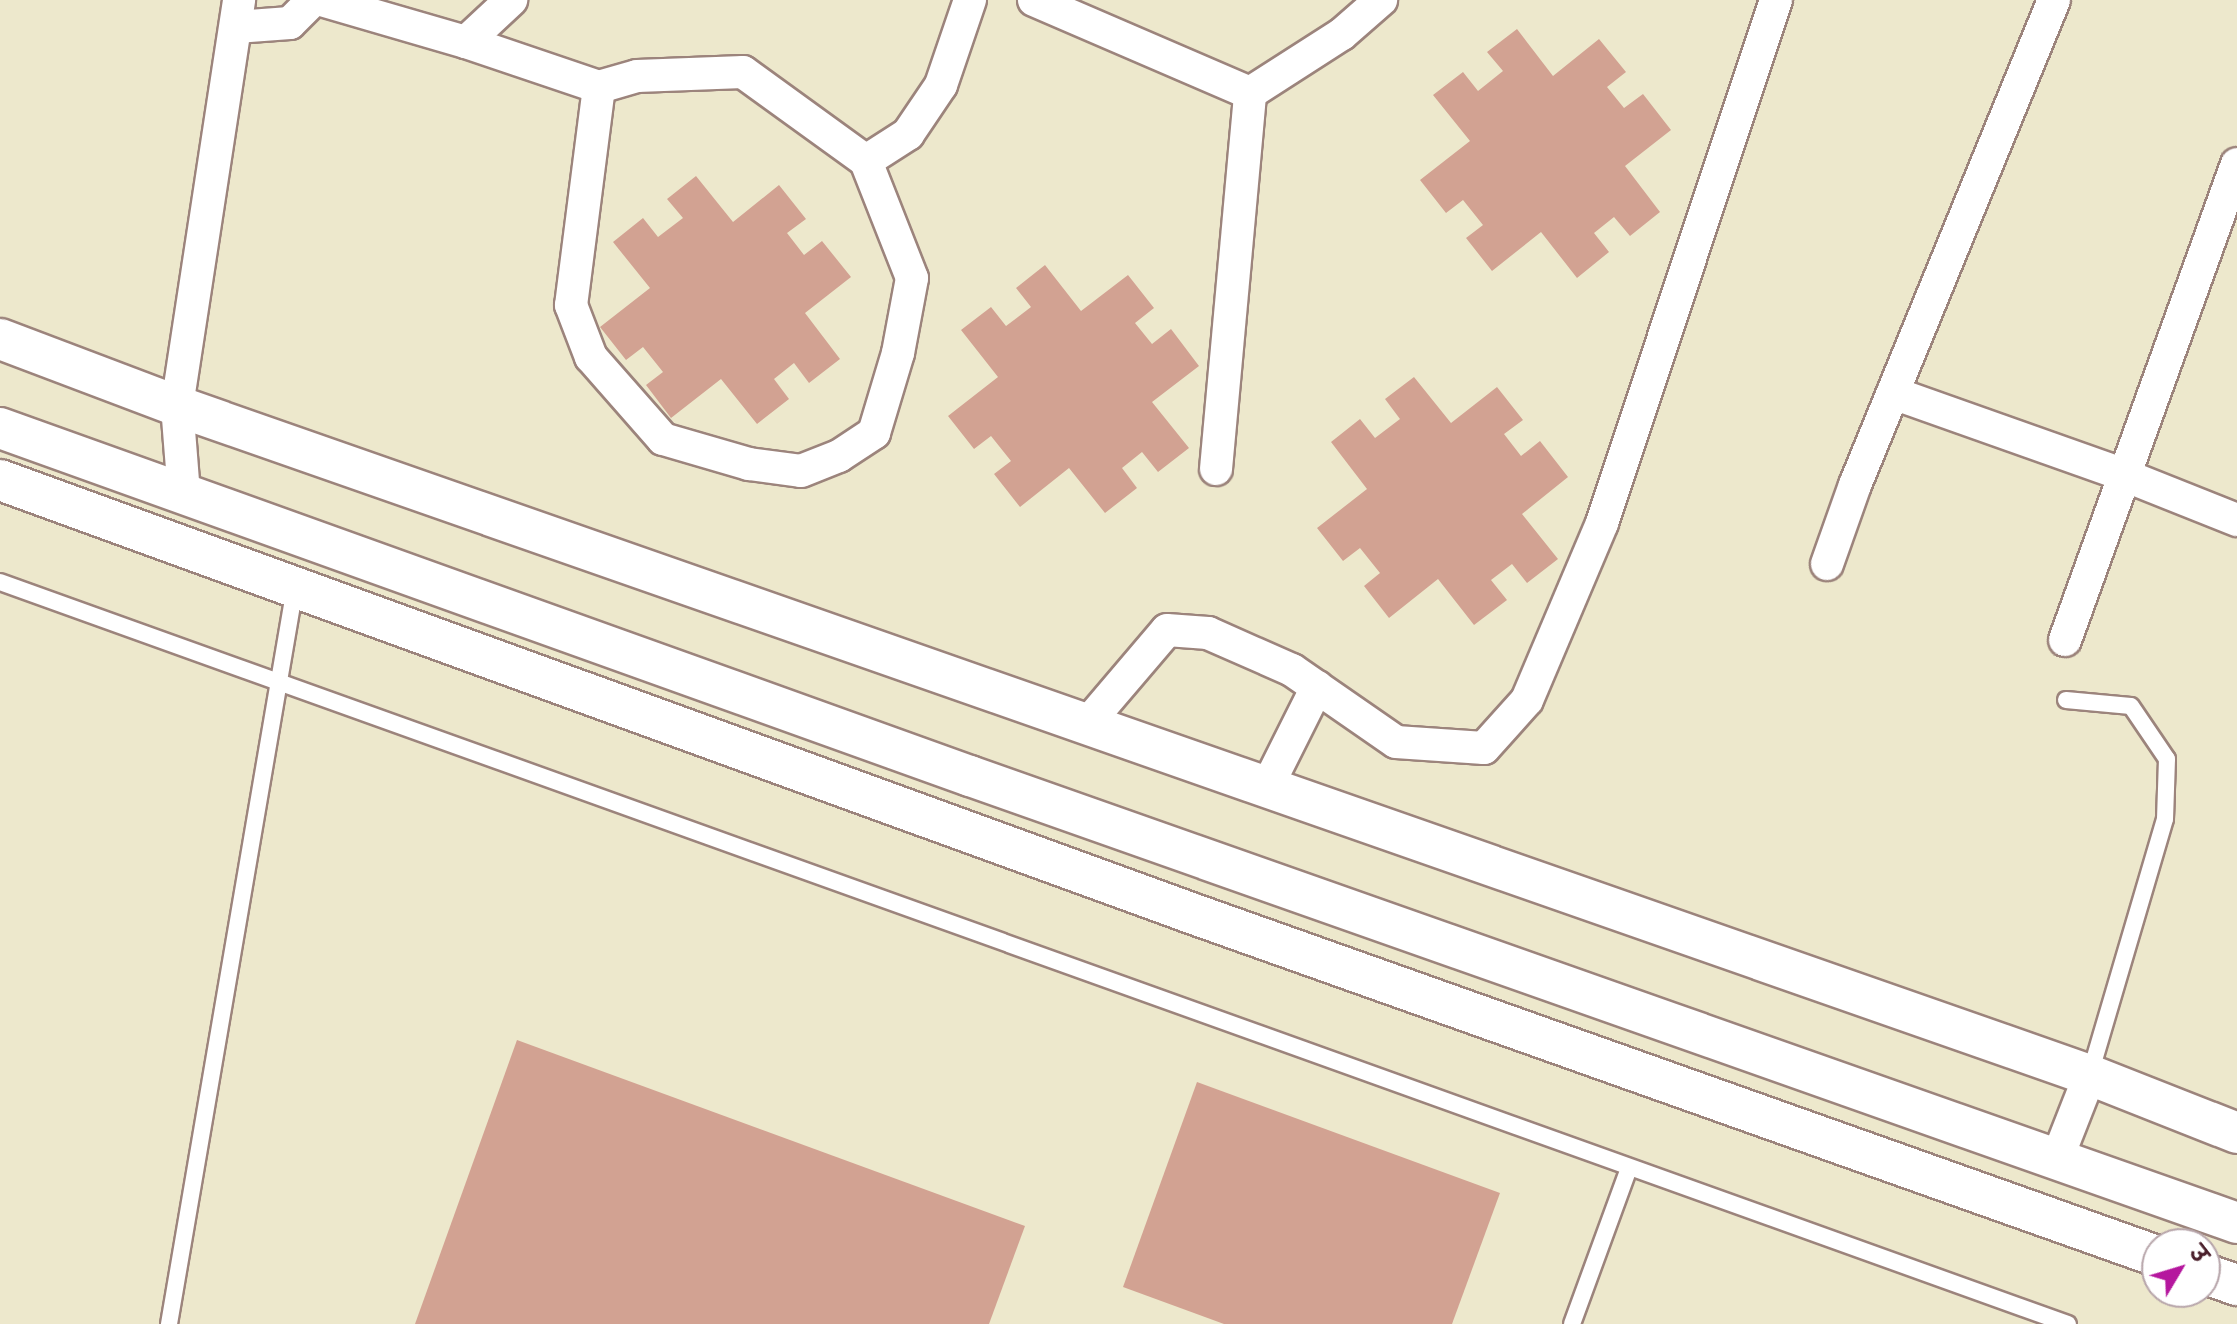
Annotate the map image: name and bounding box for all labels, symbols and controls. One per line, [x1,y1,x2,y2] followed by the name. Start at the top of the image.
[2141,1228,2221,1308] north arrow
[2184,1240,2214,1268] text: उ

